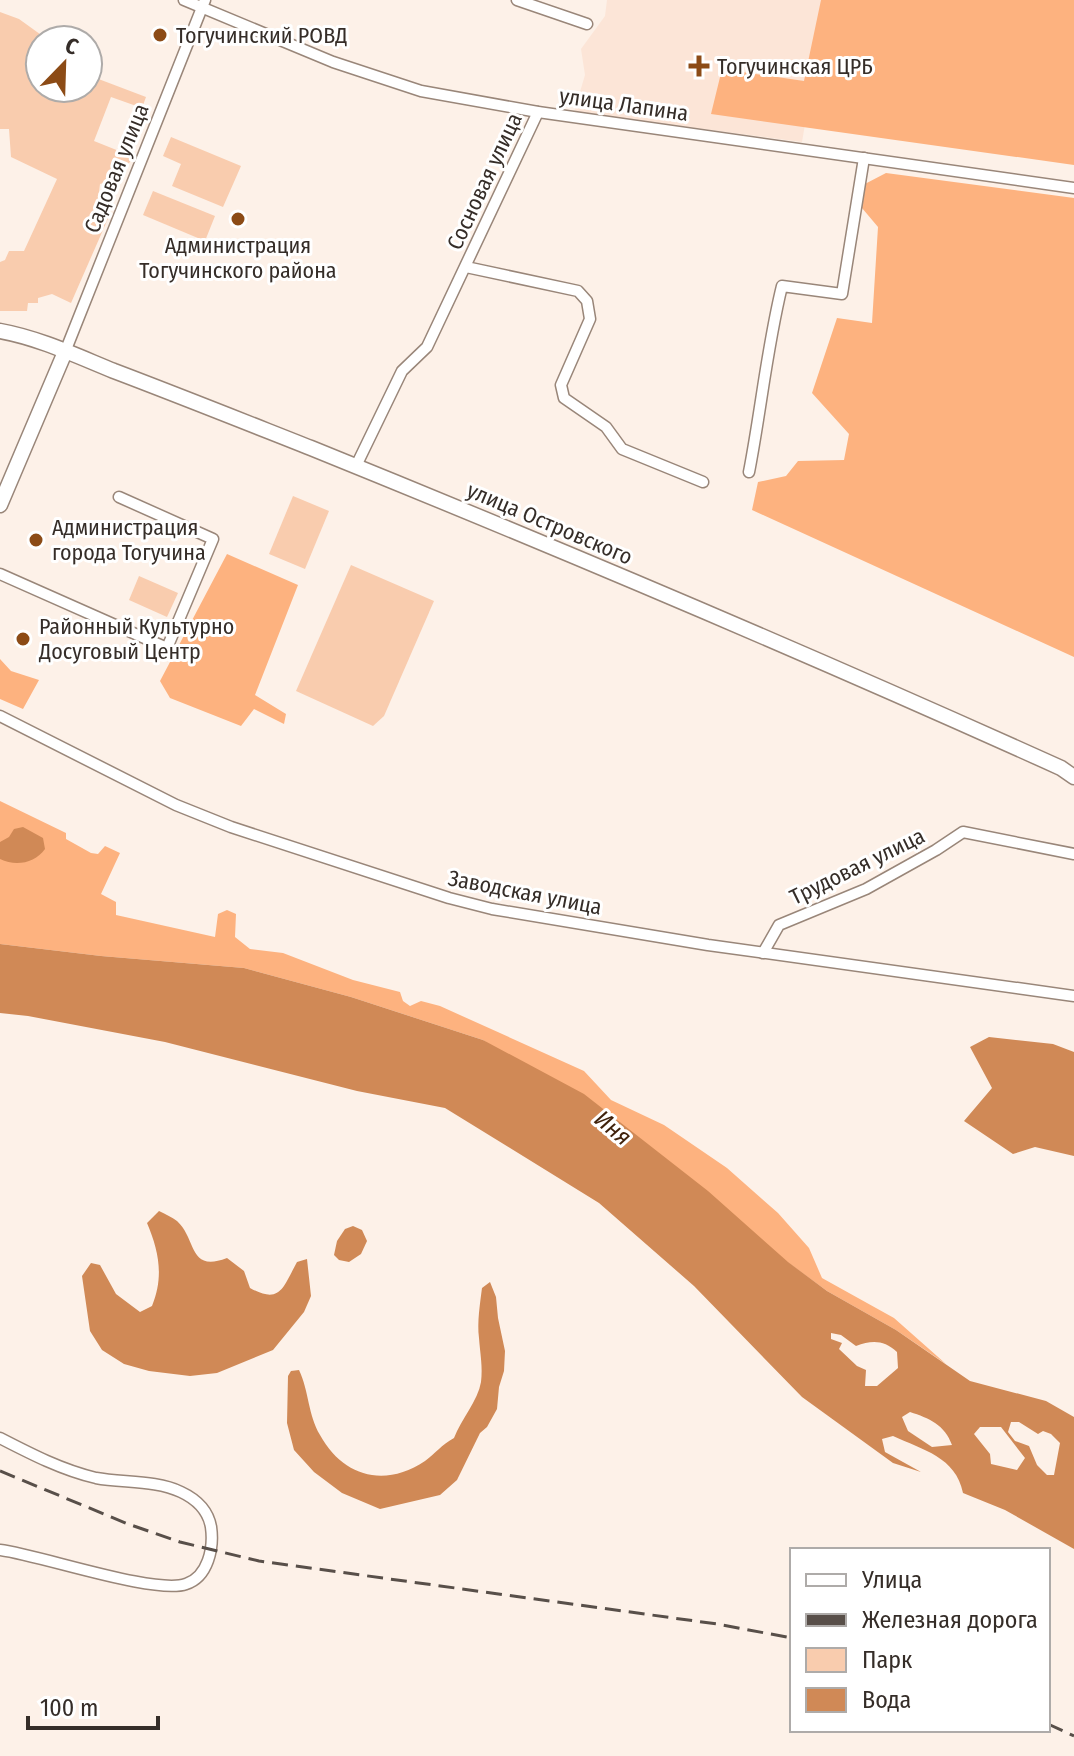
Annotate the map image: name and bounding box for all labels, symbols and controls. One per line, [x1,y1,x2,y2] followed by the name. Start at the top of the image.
[176,22,347,49] place label: Тогучинский РОВД
[24,24,104,104] north arrow
[151,26,169,44] marker: Тогучинский РОВД
[61,31,83,61] text: С
[717,53,873,80] place label: Тогучинская ЦРБ
[688,55,710,77] marker: Тогучинская ЦРБ
[558,82,690,127] street label: улица Лапина
[78,100,155,237] street label: Садовая улица
[441,109,528,254] street label: Сосновая улица
[229,210,247,228] marker: Администрация Тогучинского района
[139,232,337,284] place label: Администрация Тогучинского района
[463,476,637,571] street label: улица Островского
[52,514,206,566] place label: Администрация города Тогучина
[27,531,45,549] marker: Администрация города Тогучина
[38,613,234,665] place label: Районный Культурно Досуговый Центр
[14,630,32,648] marker: Районный Культурно Досуговый Центр
[785,822,929,911] street label: Трудовая улица
[446,864,604,921] street label: Заводская улица
[589,1105,637,1151] water label: Иня
[790,1548,1050,1732] legend
[861,1566,922,1594] text: Улица
[862,1606,1038,1634] text: Железная дорога
[862,1646,913,1674] text: Парк
[28,1680,158,1730] scale bar
[862,1686,911,1714] text: Вода
[40,1694,98,1722] text: 100 m

